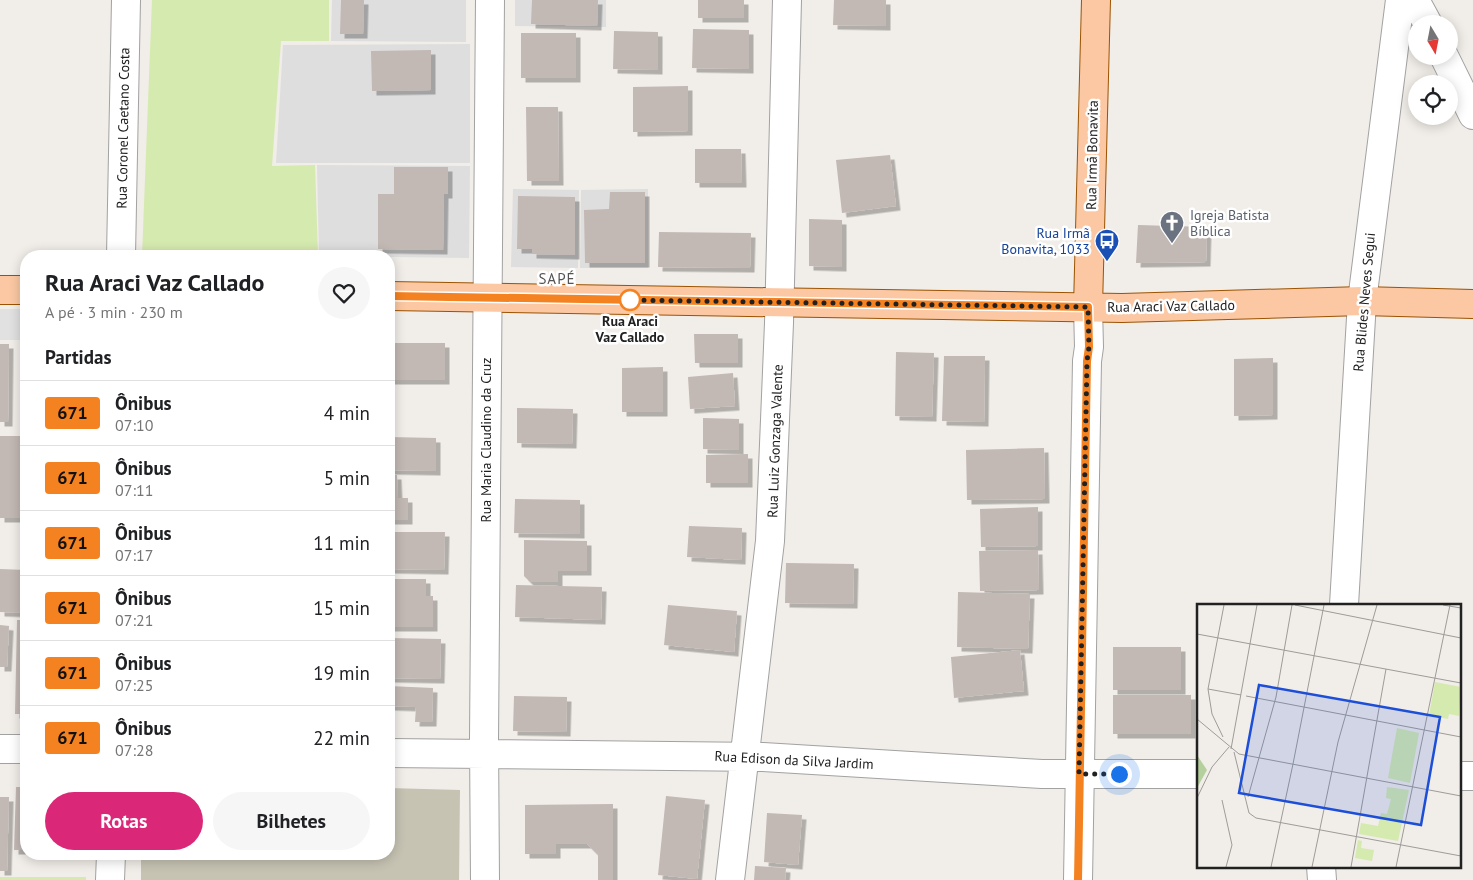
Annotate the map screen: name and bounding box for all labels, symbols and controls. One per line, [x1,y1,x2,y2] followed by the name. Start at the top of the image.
[1408,15,1458,65] north arrow
[1408,15,1458,125] map controls
[113,47,133,209] street label: Rua Coronel Caetano Costa
[1408,75,1458,125] button: locate
[1082,100,1102,210] street label: Rua Irmã Bonavita
[1190,206,1269,240] place label: Igreja Batista Bíblica
[1159,210,1185,244] church icon: Igreja Batista Bíblica
[1001,224,1090,258] place label: Rua Irmã Bonavita, 1033
[1094,228,1120,262] bus stop icon: Rua Irmã Bonavita, 1033
[1349,232,1379,372] street label: Rua Blides Neves Segui
[45,267,264,298] text: Rua Araci Vaz Callado
[318,267,370,319] button: heart
[538,269,576,288] district label: SAPÉ
[619,289,641,311] marker: Rua Araci Vaz Callado
[1107,296,1235,316] street label: Rua Araci Vaz Callado
[45,302,183,322] text: A pé · 3 min · 230 m
[595,312,665,346] place label: Rua Araci Vaz Callado
[45,345,111,369] text: Partidas
[477,358,495,522] street label: Rua Maria Claudino da Cruz
[763,364,787,518] street label: Rua Luiz Gonzaga Valente
[115,391,172,415] text: Ônibus
[57,401,88,424] text: 671
[324,401,370,425] text: 4 min
[115,415,153,435] text: 07:10
[115,456,172,480] text: Ônibus
[57,466,88,489] text: 671
[324,466,370,490] text: 5 min
[115,480,153,500] text: 07:11
[115,521,172,545] text: Ônibus
[57,531,88,554] text: 671
[313,531,370,555] text: 11 min
[115,545,153,565] text: 07:17
[115,586,172,610] text: Ônibus
[57,596,88,619] text: 671
[313,596,370,620] text: 15 min
[1197,604,1460,868] inset map
[115,610,153,630] text: 07:21
[115,651,172,675] text: Ônibus
[57,661,88,684] text: 671
[313,661,370,685] text: 19 min
[115,675,153,695] text: 07:25
[115,716,172,740] text: Ônibus
[57,726,88,749] text: 671
[313,726,370,750] text: 22 min
[115,740,153,760] text: 07:28
[714,747,874,773] street label: Rua Edison da Silva Jardim
[1107,762,1132,787] your location
[45,792,203,850] button: Rotas
[213,792,370,850] button: Bilhetes

